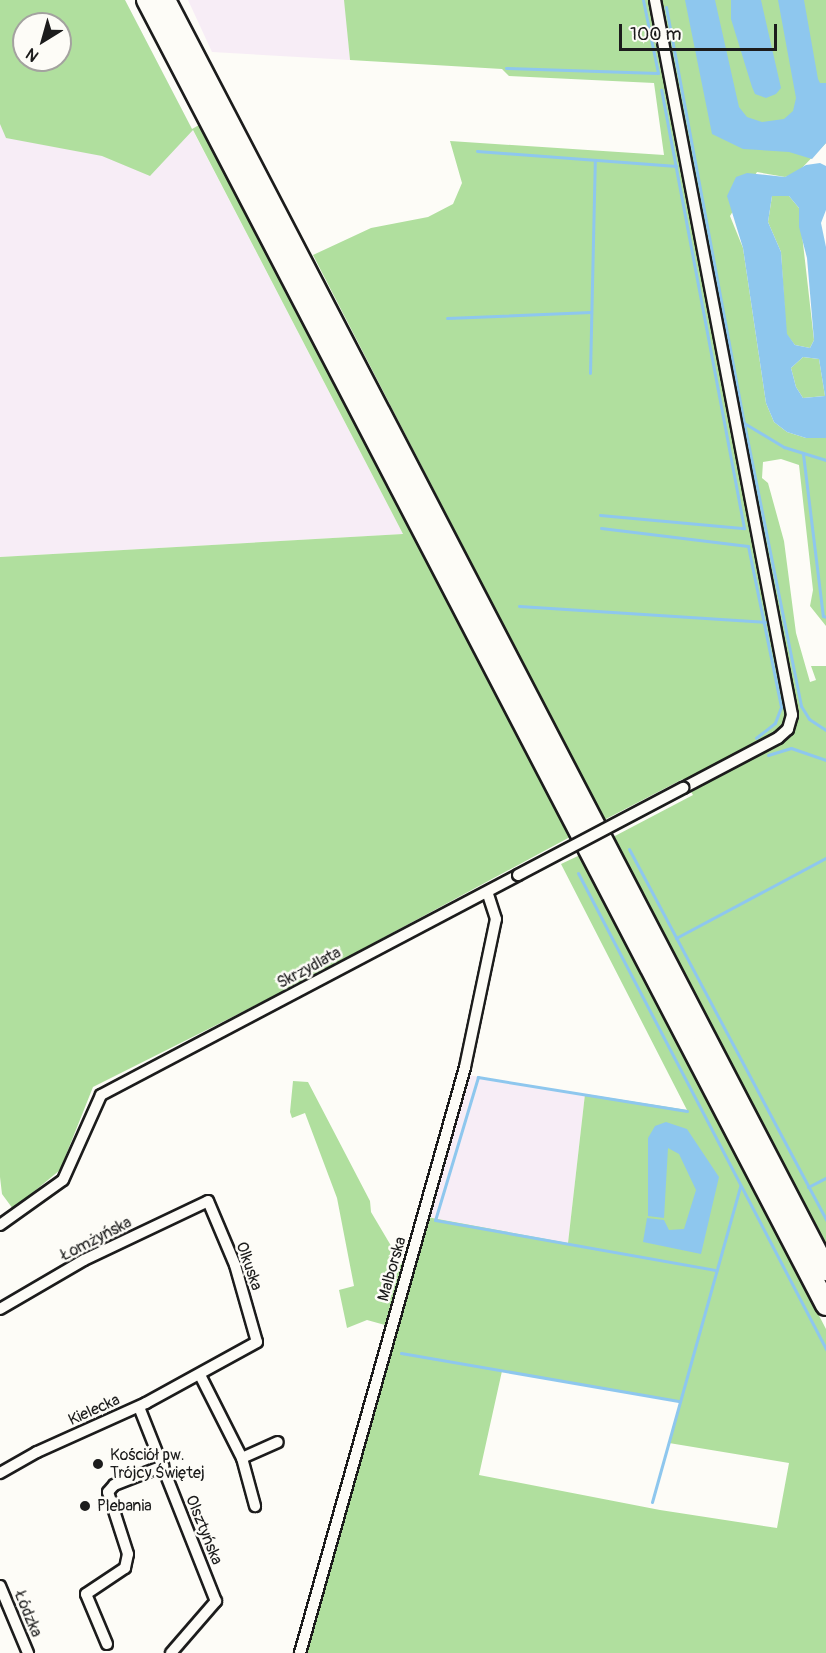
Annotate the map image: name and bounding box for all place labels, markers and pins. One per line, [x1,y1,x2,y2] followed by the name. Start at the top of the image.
[110,1445,205,1483] place label: Kościół pw. Trójcy Świętej
[91,1457,105,1471] marker: Kościół pw. Trójcy Świętej
[97,1496,152,1516] place label: Plebania
[78,1499,92,1513] marker: Plebania

